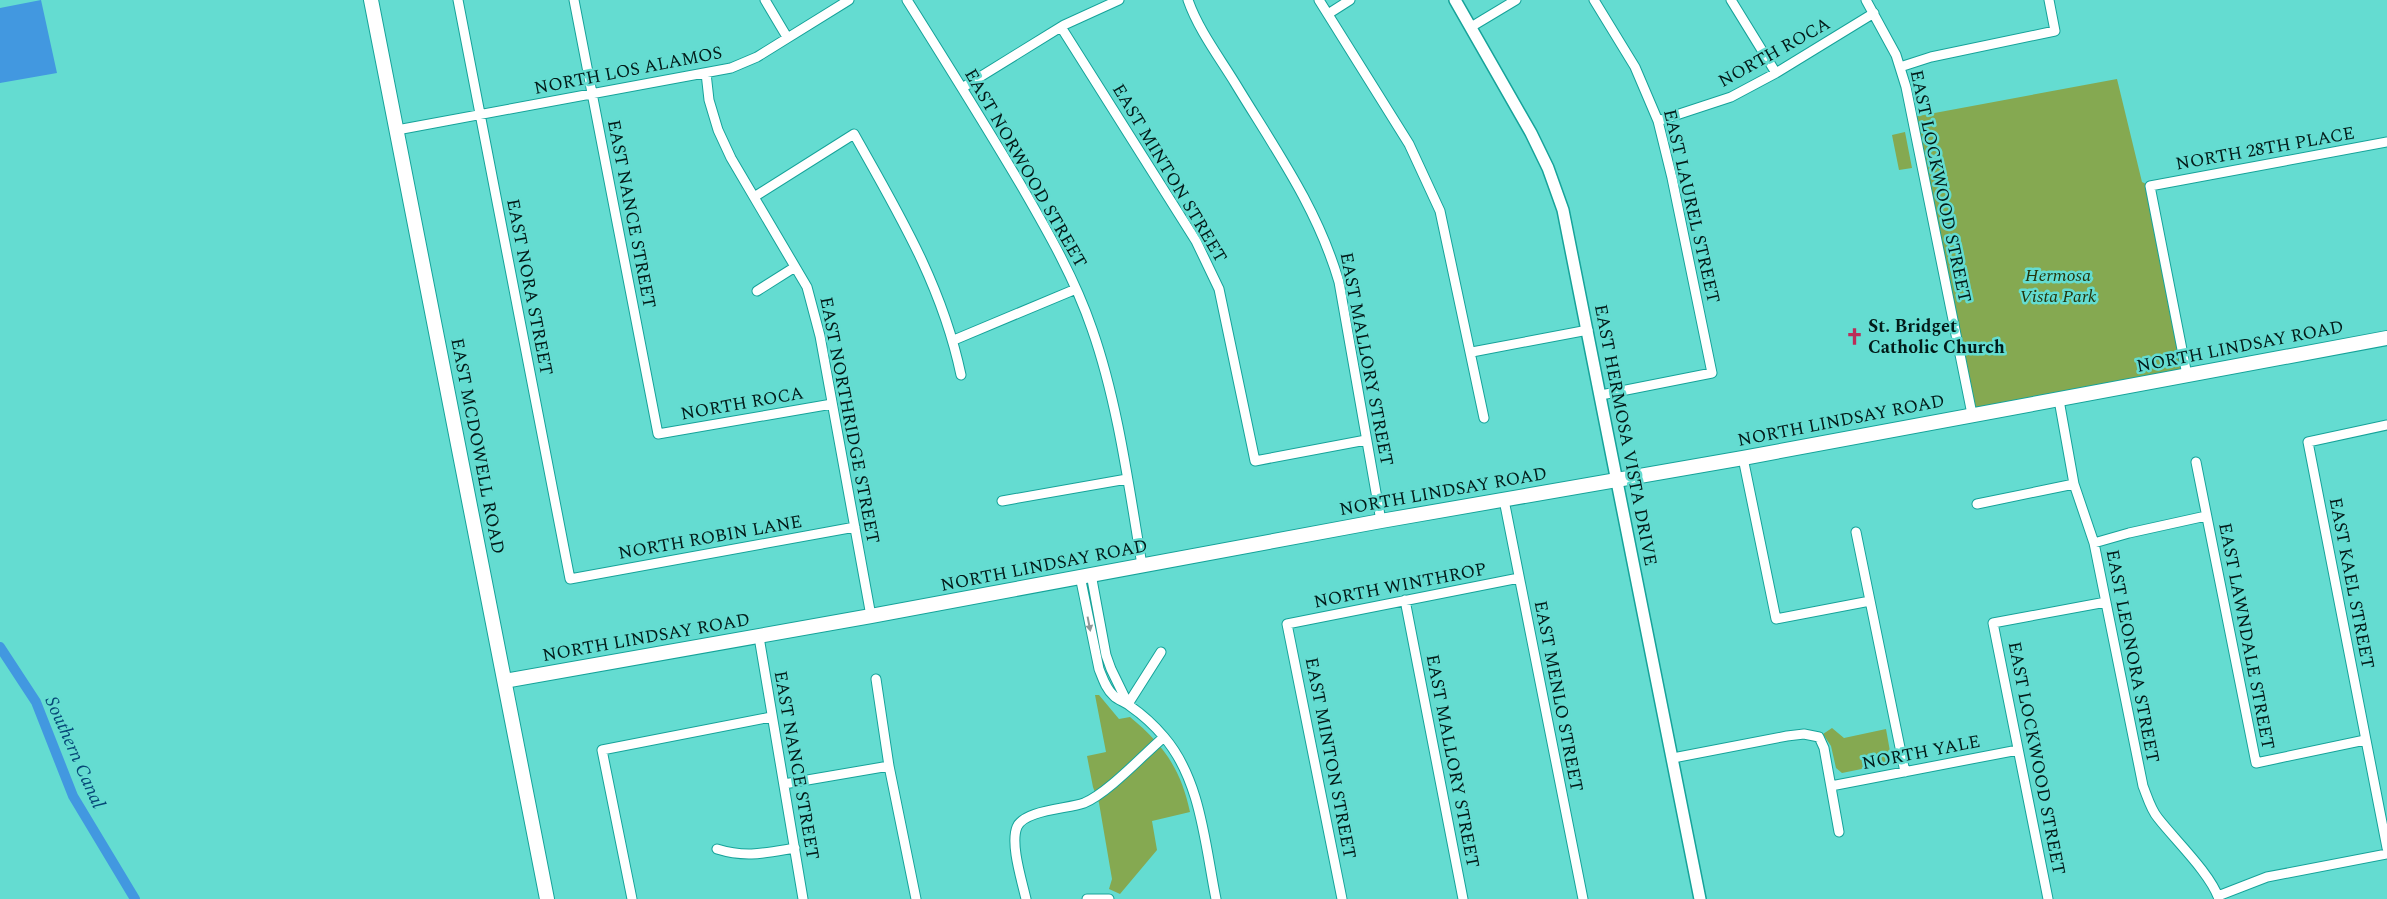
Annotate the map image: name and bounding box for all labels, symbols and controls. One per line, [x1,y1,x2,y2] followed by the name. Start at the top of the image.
[1713,10,1835,94] street label: NORTH ROCA
[532,39,724,102] street label: NORTH LOS ALAMOS
[957,64,1094,273] street label: EAST NORWOOD STREET
[1903,67,1978,305] street label: EAST LOCKWOOD STREET
[1105,79,1234,268] street label: EAST MINTON STREET
[1656,106,1727,306] street label: EAST LAUREL STREET
[600,117,663,311] street label: EAST NANCE STREET
[2173,119,2357,178] street label: NORTH 28TH PLACE
[499,196,560,378] street label: EAST NORA STREET
[1333,250,1400,468] street label: EAST MALLORY STREET
[2019,262,2097,310] park label: Hermosa Vista Park
[812,294,887,546] street label: EAST NORTHRIDGE STREET
[1587,302,1664,568] street label: EAST HERMOSA VISTA DRIVE
[1868,313,2005,361] place label: St. Bridget Catholic Church
[2134,313,2346,380] street label: NORTH LINDSAY ROAD
[1844,326,1864,346] church icon: St. Bridget Catholic Church
[443,336,512,557] street label: EAST MCDOWELL ROAD
[678,379,806,428] street label: NORTH ROCA
[1735,387,1947,454] street label: NORTH LINDSAY ROAD
[1337,460,1549,523] street label: NORTH LINDSAY ROAD
[2322,495,2381,671] street label: EAST KAEL STREET
[616,508,804,567] street label: NORTH ROBIN LANE
[2211,520,2282,752] street label: EAST LAWNDALE STREET
[938,532,1150,599] street label: NORTH LINDSAY ROAD
[2099,547,2166,765] street label: EAST LEONORA STREET
[1311,555,1489,615] street label: NORTH WINTHROP
[1527,598,1590,794] street label: EAST MENLO STREET
[540,606,752,669] street label: NORTH LINDSAY ROAD
[1086,616,1094,632] one-way arrow
[2001,639,2072,877] street label: EAST LOCKWOOD STREET
[1419,652,1486,870] street label: EAST MALLORY STREET
[1298,655,1363,861] street label: EAST MINTON STREET
[767,668,826,862] street label: EAST NANCE STREET
[37,692,112,814] water label: Southern Canal
[1860,728,1982,777] street label: NORTH YALE

